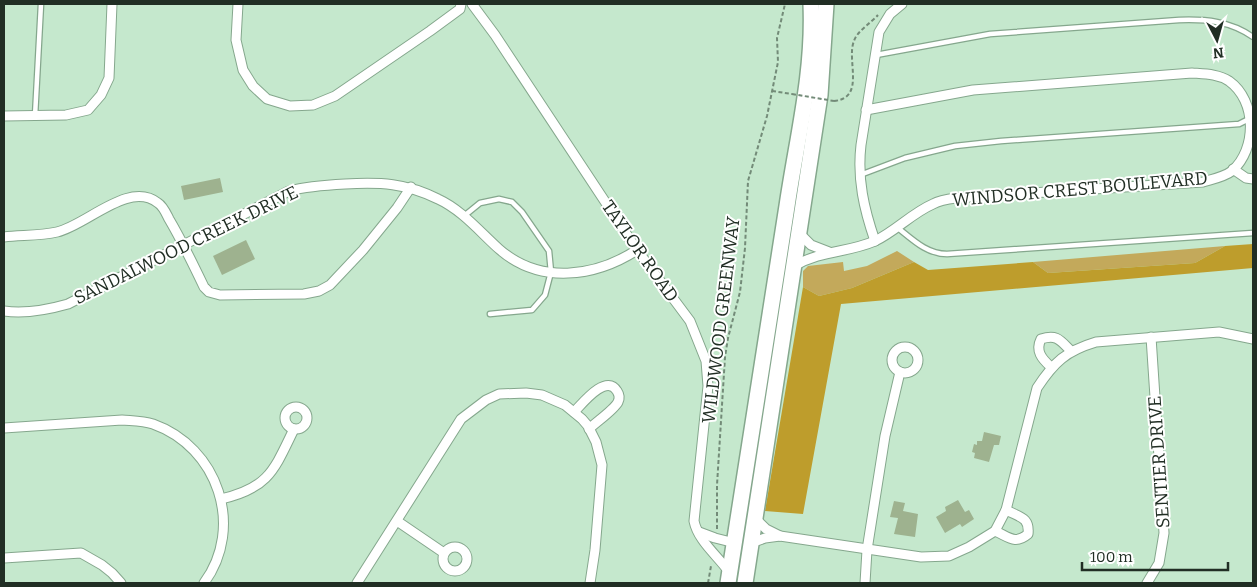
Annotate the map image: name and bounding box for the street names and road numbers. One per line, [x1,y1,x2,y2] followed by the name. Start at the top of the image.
[951,167,1209,211] street label: WINDSOR CREST BOULEVARD
[70,181,302,309] street label: SANDALWOOD CREEK DRIVE
[597,196,683,306] street label: TAYLOR ROAD
[697,215,745,425] street label: WILDWOOD GREENWAY
[1143,395,1175,529] street label: SENTIER DRIVE

